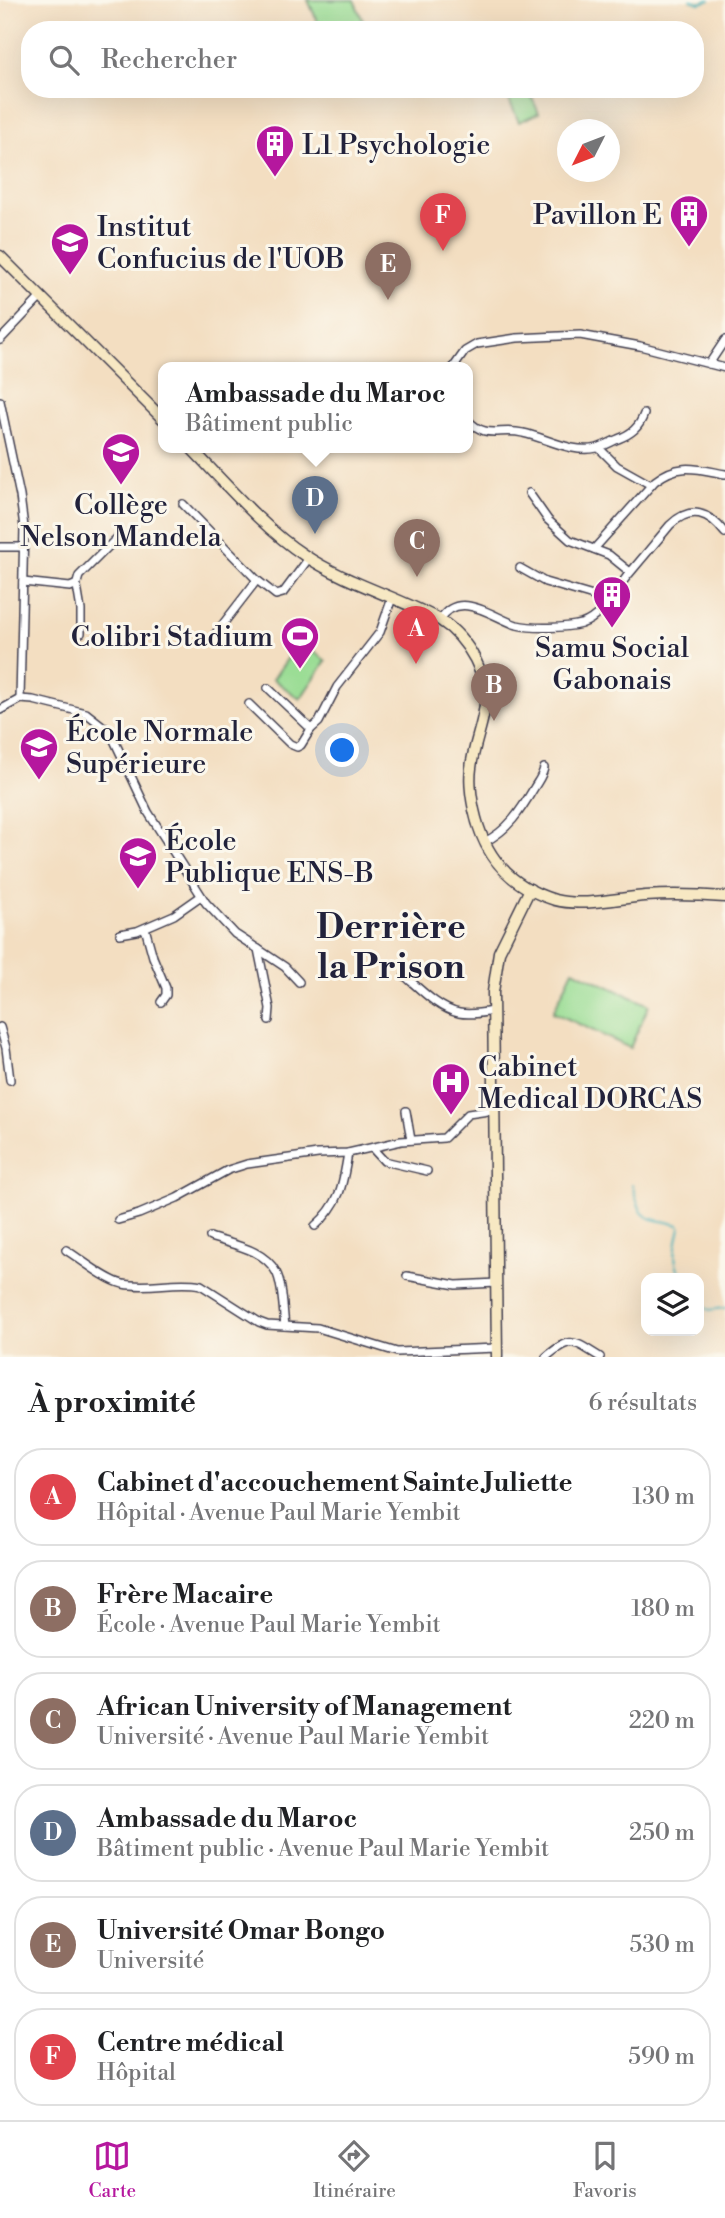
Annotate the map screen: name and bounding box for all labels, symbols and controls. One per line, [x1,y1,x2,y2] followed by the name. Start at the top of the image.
[21,21,704,98] search box
[45,41,83,79] icon: search
[101,44,237,76] text: Rechercher
[557,119,620,182] north arrow
[254,123,296,178] building icon: L1 Psychologie
[302,128,490,163] place label: L1 Psychologie
[420,193,466,251] pin: F
[668,193,710,248] building icon: Pavillon E
[533,198,662,233] place label: Pavillon E
[97,210,345,277] place label: Institut Confucius de l'UOB
[49,221,91,276] school or university icon: Institut Confucius de l'UOB
[365,242,411,300] pin: E
[158,362,473,453] popup
[185,378,446,410] text: Ambassade du Maroc
[185,410,353,438] text: Bâtiment public
[100,431,142,486] school or university icon: Collège Nelson Mandela
[292,476,338,534] pin: D
[20,488,223,555] place label: Collège Nelson Mandela
[394,519,440,577] pin: C
[591,574,633,629] building icon: Samu Social Gabonais
[393,606,439,664] pin: A
[279,615,321,670] sports icon: Colibri Stadium
[71,620,273,655] place label: Colibri Stadium
[535,631,689,698] place label: Samu Social Gabonais
[471,663,517,721] pin: B
[66,713,253,782] place label: École Normale Supérieure
[18,726,60,781] school or university icon: École Normale Supérieure
[325,733,359,767] your location
[165,822,374,891] place label: École Publique ENS-B
[117,835,159,890] school or university icon: École Publique ENS-B
[316,906,466,989] district label: Derrière la Prison
[478,1050,702,1117] place label: Cabinet Medical DORCAS
[430,1061,472,1116] hospital icon: Cabinet Medical DORCAS
[641,1273,704,1336] map controls
[641,1273,704,1336] button: layers
[28,1384,196,1422] text: À proximité
[589,1389,697,1417] text: 6 résultats
[97,1467,573,1499] text: Cabinet d'accouchement Sainte Juliette
[45,1483,61,1511] text: A
[632,1483,695,1511] text: 130 m
[97,1499,461,1527] text: Hôpital · Avenue Paul Marie Yembit
[97,1579,273,1611] text: Frère Macaire
[44,1595,62,1623] text: B
[631,1595,695,1623] text: 180 m
[97,1611,441,1639] text: École · Avenue Paul Marie Yembit
[97,1691,512,1723] text: African University of Management
[45,1707,61,1735] text: C
[629,1707,695,1735] text: 220 m
[97,1723,489,1751] text: Université · Avenue Paul Marie Yembit
[97,1803,357,1835] text: Ambassade du Maroc
[44,1819,62,1847] text: D
[629,1819,695,1847] text: 250 m
[97,1835,549,1863] text: Bâtiment public · Avenue Paul Marie Yembit
[97,1915,385,1947] text: Université Omar Bongo
[45,1931,61,1959] text: E
[629,1931,695,1959] text: 530 m
[97,1947,204,1975] text: Université
[97,2027,284,2059] text: Centre médical
[45,2043,61,2071] text: F
[628,2043,695,2071] text: 590 m
[97,2059,176,2087] text: Hôpital
[89,2137,136,2203] tab: Carte
[313,2137,396,2203] tab: Itinéraire
[573,2137,637,2203] tab: Favoris

